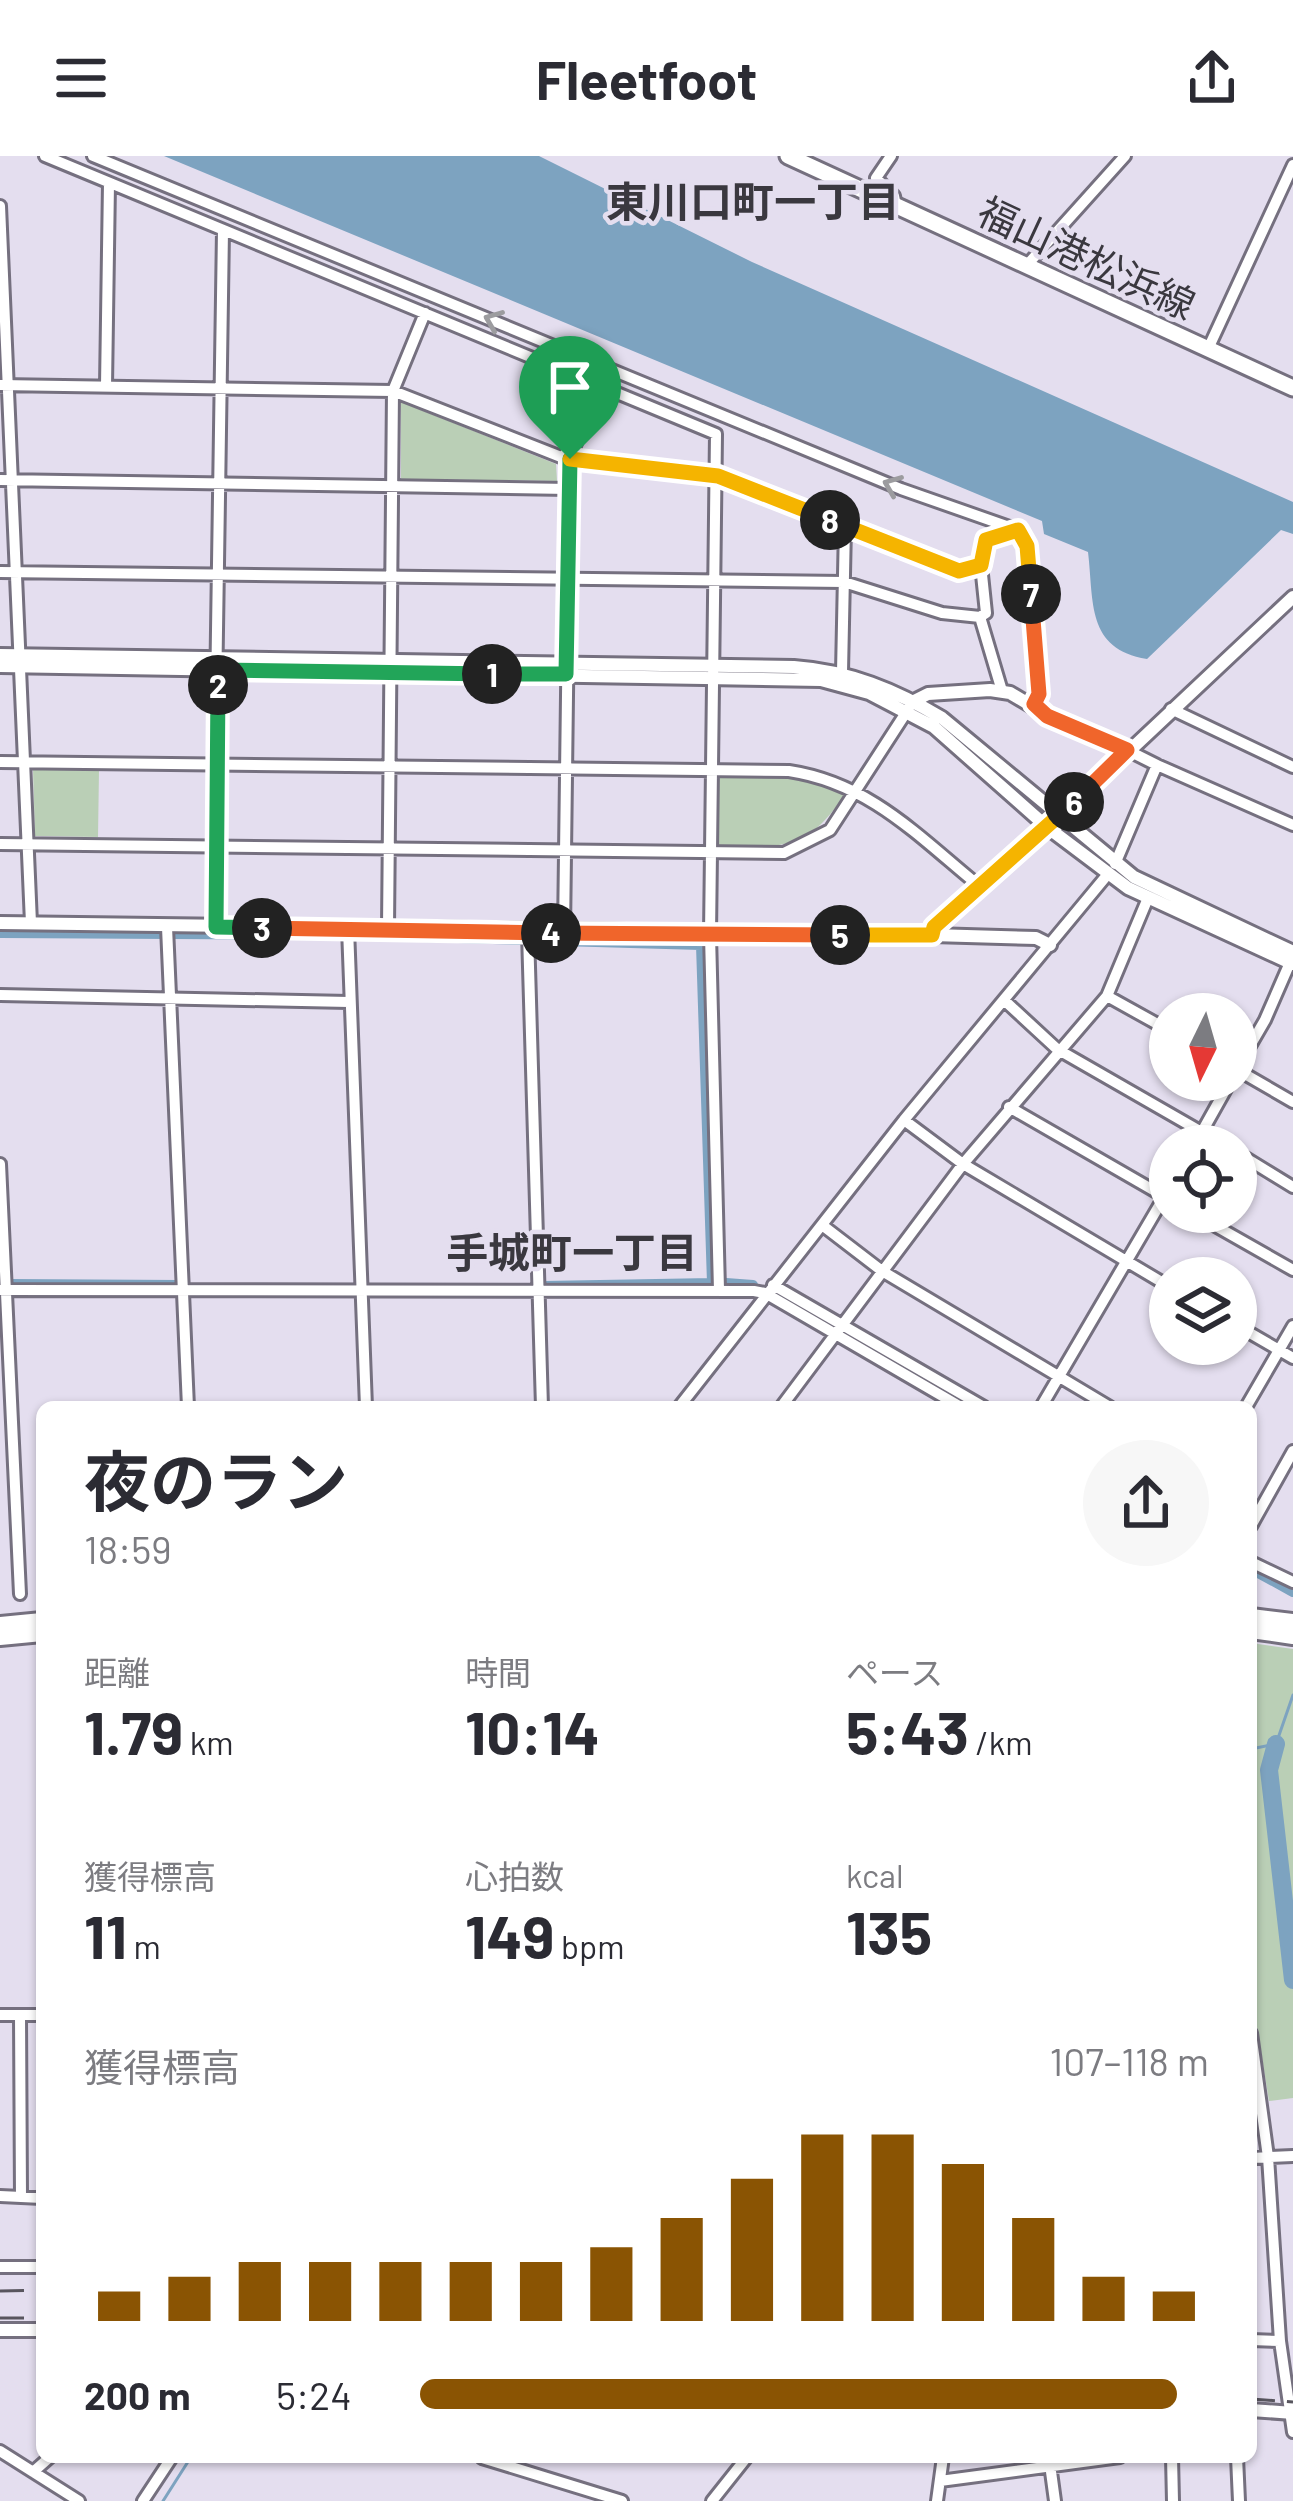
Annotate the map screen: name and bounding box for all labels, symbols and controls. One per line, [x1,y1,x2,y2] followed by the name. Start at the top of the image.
[48,45,114,111] icon: menu
[1179,45,1245,111] icon: share
[536,46,757,111] text: Fleetfoot
[606,175,900,225] district label: 東川口町一丁目
[971,186,1203,328] street label: 福山港松浜線
[483,310,504,334] one-way arrow
[519,336,621,459] pin
[537,354,603,420] icon: arrive
[883,475,904,499] one-way arrow
[800,490,860,550] pin: 8
[821,500,839,540] text: 8
[1001,564,1061,624] pin: 7
[1023,574,1039,614] text: 7
[462,644,522,704] pin: 1
[486,654,498,694] text: 1
[188,655,248,715] pin: 2
[209,665,227,705] text: 2
[1044,772,1104,832] pin: 6
[1065,782,1083,822] text: 6
[232,898,292,958] pin: 3
[521,903,581,963] pin: 4
[810,905,870,965] pin: 5
[253,908,271,948] text: 3
[541,913,561,953] text: 4
[831,915,849,955] text: 5
[1149,993,1257,1101] north arrow
[1149,993,1257,1365] map controls
[1149,1125,1257,1233] button: locate
[446,1226,698,1276] district label: 手城町一丁目
[1149,1257,1257,1365] button: layers
[84,1440,348,1519] text: 夜のラン
[1083,1440,1209,1566] button: share
[84,1525,172,1572] text: 18:59
[84,1652,150,1692] text: 距離
[465,1652,531,1692] text: 時間
[846,1652,943,1692] text: ペース
[84,1695,183,1767] text: 1.79
[465,1695,600,1767] text: 10:14
[846,1695,969,1767] text: 5:43
[183,1722,234,1762] text: km
[969,1722,1033,1762] text: /km
[846,1855,904,1895] text: kcal
[84,1856,216,1896] text: 獲得標高
[465,1856,564,1896] text: 心拍数
[846,1895,932,1967] text: 135
[84,1899,127,1971] text: 11
[465,1899,554,1971] text: 149
[127,1926,161,1966] text: m
[554,1926,625,1966] text: bpm
[1050,2037,1209,2084] text: 107–118 m
[84,2043,240,2090] text: 獲得標高
[84,2371,191,2418] text: 200 m
[276,2371,352,2418] text: 5:24

